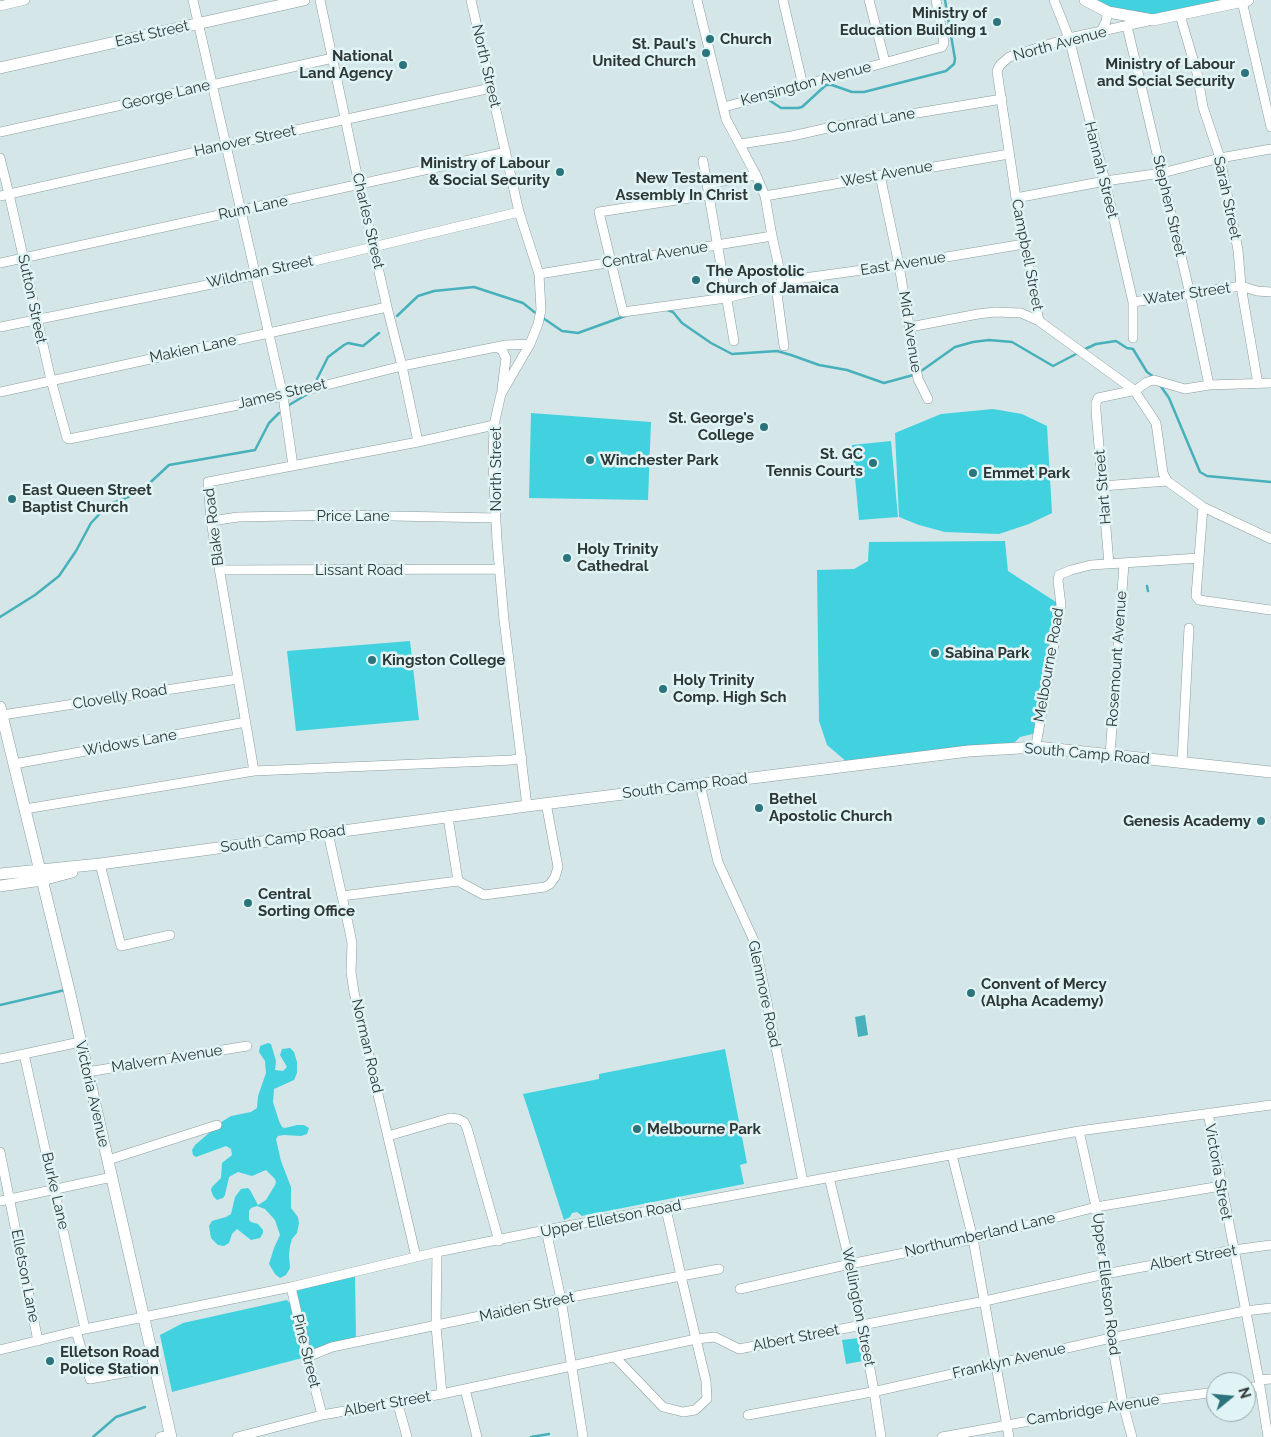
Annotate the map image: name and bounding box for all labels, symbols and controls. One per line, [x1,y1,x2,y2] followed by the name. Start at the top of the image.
[840,4,987,39] place label: Ministry of Education Building 1
[991,16,1003,28] marker: Ministry of Education Building 1
[113,17,191,51] street label: East Street
[468,23,504,109] street label: North Street
[1011,23,1109,65] street label: North Avenue
[720,30,772,48] place label: Church
[704,33,716,45] marker: Church
[592,35,696,70] place label: St. Paul's United Church
[299,47,393,82] place label: National Land Agency
[700,47,712,59] marker: St. Paul's United Church
[1097,55,1235,90] place label: Ministry of Labour and Social Security
[739,58,873,110] street label: Kensington Avenue
[397,59,409,71] marker: National Land Agency
[1239,67,1251,79] marker: Ministry of Labour and Social Security
[120,76,212,114] street label: George Lane
[826,104,916,138] street label: Conrad Lane
[1080,120,1122,220] street label: Hannah Street
[192,121,298,161] street label: Hanover Street
[1149,153,1189,259] street label: Stephen Street
[420,154,550,189] place label: Ministry of Labour & Social Security
[1209,155,1245,241] street label: Sarah Street
[840,157,934,191] street label: West Avenue
[554,166,566,178] marker: Ministry of Labour & Social Security
[615,169,748,204] place label: New Testament Assembly In Christ
[348,171,388,271] street label: Charles Street
[752,181,764,193] marker: New Testament Assembly In Christ
[217,192,289,224] street label: Rum Lane
[1007,198,1047,312] street label: Campbell Street
[601,238,709,272] street label: Central Avenue
[859,248,947,280] street label: East Avenue
[205,252,315,292] street label: Wildman Street
[14,253,50,345] street label: Sutton Street
[706,262,839,297] place label: The Apostolic Church of Jamaica
[690,274,702,286] marker: The Apostolic Church of Jamaica
[1142,279,1232,309] street label: Water Street
[895,290,925,374] street label: Mid Avenue
[148,331,238,367] street label: Makien Lane
[236,375,328,413] street label: James Street
[669,409,754,444] place label: St. George's College
[758,421,770,433] marker: St. George's College
[487,427,505,511] street label: North Street
[766,445,863,480] place label: St. GC Tennis Courts
[1091,449,1115,525] street label: Hart Street
[600,451,719,469] place label: Winchester Park
[584,454,596,466] marker: Winchester Park
[867,457,879,469] marker: St. GC Tennis Courts
[983,464,1070,482] place label: Emmet Park
[967,467,979,479] marker: Emmet Park
[22,481,152,516] place label: East Queen Street Baptist Church
[200,487,228,567] street label: Blake Road
[6,493,18,505] marker: East Queen Street Baptist Church
[316,507,390,525] street label: Price Lane
[577,540,658,575] place label: Holy Trinity Cathedral
[561,552,573,564] marker: Holy Trinity Cathedral
[315,561,403,579] street label: Lissant Road
[1103,590,1131,728] street label: Rosemount Avenue
[1030,607,1068,723] street label: Melbourne Road
[945,644,1029,662] place label: Sabina Park
[929,647,941,659] marker: Sabina Park
[382,651,506,669] place label: Kingston College
[366,654,378,666] marker: Kingston College
[673,671,787,706] place label: Holy Trinity Comp. High Sch
[71,681,169,713] street label: Clovelly Road
[657,683,669,695] marker: Holy Trinity Comp. High Sch
[82,726,178,760] street label: Widows Lane
[1024,740,1150,768] street label: South Camp Road
[621,769,749,803] street label: South Camp Road
[769,790,892,825] place label: Bethel Apostolic Church
[753,802,765,814] marker: Bethel Apostolic Church
[1123,812,1251,830] place label: Genesis Academy
[1255,815,1267,827] marker: Genesis Academy
[219,821,347,857] street label: South Camp Road
[258,885,355,920] place label: Central Sorting Office
[242,897,254,909] marker: Central Sorting Office
[744,939,784,1049] street label: Glenmore Road
[981,975,1107,1010] place label: Convent of Mercy (Alpha Academy)
[965,987,977,999] marker: Convent of Mercy (Alpha Academy)
[347,997,387,1095] street label: Norman Road
[71,1039,113,1149] street label: Victoria Avenue
[110,1041,224,1077] street label: Malvern Avenue
[647,1120,761,1138] place label: Melbourne Park
[1201,1122,1235,1222] street label: Victoria Street
[631,1123,643,1135] marker: Melbourne Park
[37,1151,73,1231] street label: Burke Lane
[539,1196,683,1242] street label: Upper Elletson Road
[903,1209,1057,1261] street label: Northumberland Lane
[1088,1212,1124,1356] street label: Upper Elletson Road
[7,1228,43,1324] street label: Elletson Lane
[1148,1241,1238,1275] street label: Albert Street
[838,1246,878,1368] street label: Wellington Street
[478,1288,576,1326] street label: Maiden Street
[288,1312,324,1390] street label: Pine Street
[751,1321,841,1355] street label: Albert Street
[951,1339,1067,1383] street label: Franklyn Avenue
[60,1343,159,1378] place label: Elletson Road Police Station
[44,1355,56,1367] marker: Elletson Road Police Station
[1206,1372,1256,1422] north arrow
[1235,1385,1254,1400] text: N
[342,1387,432,1421] street label: Albert Street
[1025,1391,1161,1429] street label: Cambridge Avenue

